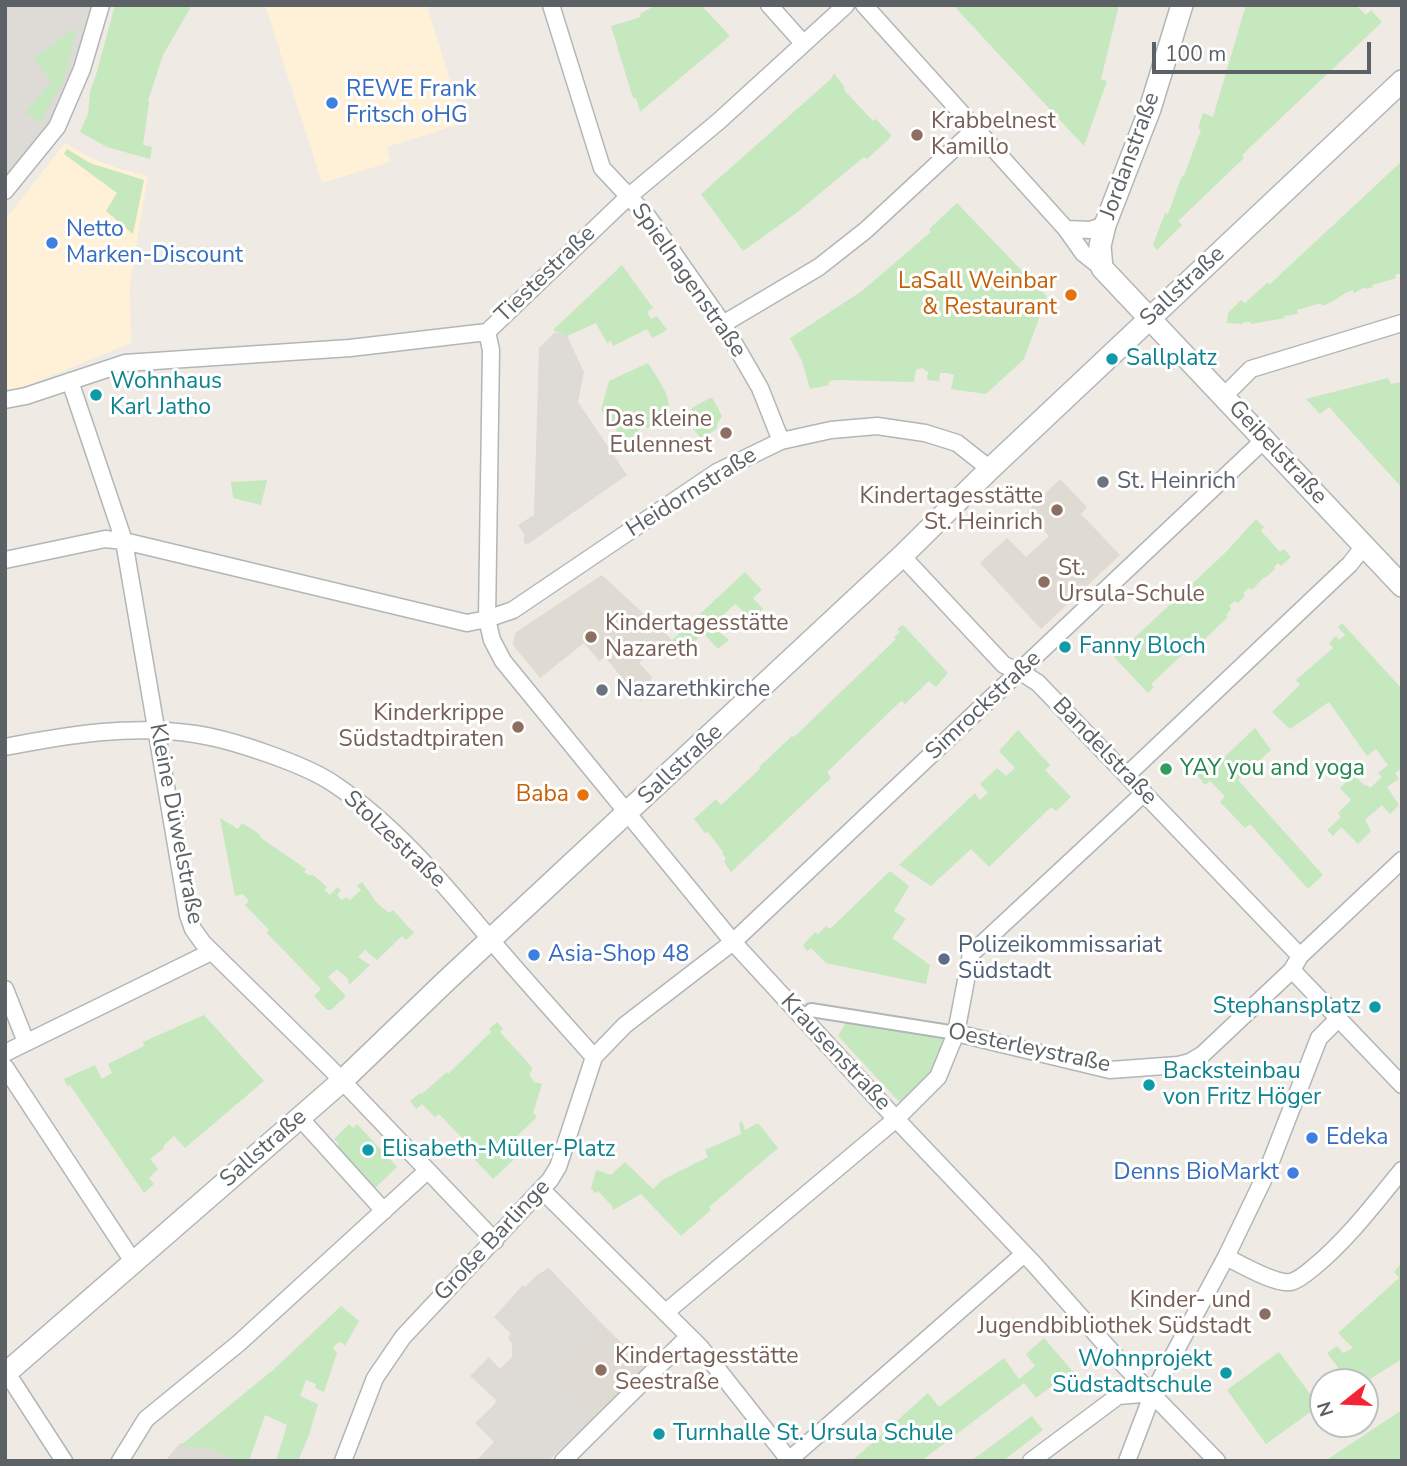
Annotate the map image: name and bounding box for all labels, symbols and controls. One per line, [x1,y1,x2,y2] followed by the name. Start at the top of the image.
[1155,28,1374,72] scale bar
[1165,40,1226,68] text: 100 m
[346,76,477,130] place label: REWE Frank Fritsch oHG
[1095,89,1167,223] street label: Jordanstraße
[324,95,340,111] marker: REWE Frank Fritsch oHG
[931,108,1056,162] place label: Krabbelnest Kamillo
[909,127,925,143] marker: Krabbelnest Kamillo
[625,199,751,363] street label: Spielhagenstraße
[66,216,243,270] place label: Netto Marken-Discount
[490,221,602,329] street label: Tiestestraße
[44,235,60,251] marker: Netto Marken-Discount
[1135,241,1231,333] street label: Sallstraße
[898,268,1057,322] place label: LaSall Weinbar & Restaurant
[1063,287,1079,303] marker: LaSall Weinbar & Restaurant
[1126,345,1217,373] place label: Sallplatz
[1104,351,1120,367] marker: Sallplatz
[110,368,222,422] place label: Wohnhaus Karl Jatho
[88,387,104,403] marker: Wohnhaus Karl Jatho
[1222,395,1332,511] street label: Geibelstraße
[605,406,712,460] place label: Das kleine Eulennest
[718,425,734,441] marker: Das kleine Eulennest
[622,442,762,544] street label: Heidornstraße
[1117,468,1236,496] place label: St. Heinrich
[1095,474,1111,490] marker: St. Heinrich
[860,483,1043,537] place label: Kindertagesstätte St. Heinrich
[1049,502,1065,518] marker: Kindertagesstätte St. Heinrich
[1058,555,1205,609] place label: St. Ursula-Schule
[1036,574,1052,590] marker: St. Ursula-Schule
[605,610,788,664] place label: Kindertagesstätte Nazareth
[583,629,599,645] marker: Kindertagesstätte Nazareth
[1079,633,1206,661] place label: Fanny Bloch
[1057,639,1073,655] marker: Fanny Bloch
[921,646,1047,766] street label: Simrockstraße
[616,676,770,704] place label: Nazarethkirche
[594,682,610,698] marker: Nazarethkirche
[1046,692,1162,812] street label: Bandelstraße
[339,700,504,754] place label: Kinderkrippe Südstadtpiraten
[510,719,526,735] marker: Kinderkrippe Südstadtpiraten
[633,719,729,811] street label: Sallstraße
[142,721,208,927] street label: Kleine Düwelstraße
[1180,755,1365,783] place label: YAY you and yoga
[1158,761,1174,777] marker: YAY you and yoga
[516,781,569,809] place label: Baba
[337,786,451,894] street label: Stolzestraße
[575,787,591,803] marker: Baba
[958,932,1162,986] place label: Polizeikommissariat Südstadt
[548,941,689,969] place label: Asia-Shop 48
[526,947,542,963] marker: Asia-Shop 48
[936,951,952,967] marker: Polizeikommissariat Südstadt
[774,989,896,1117] street label: Krausenstraße
[1213,993,1361,1021] place label: Stephansplatz
[1367,999,1383,1015] marker: Stephansplatz
[945,1018,1113,1080] street label: Oesterleystraße
[1163,1058,1321,1112] place label: Backsteinbau von Fritz Höger
[1141,1077,1157,1093] marker: Backsteinbau von Fritz Höger
[215,1104,313,1194] street label: Sallstraße
[1326,1124,1389,1152] place label: Edeka
[1304,1130,1320,1146] marker: Edeka
[382,1136,615,1164] place label: Elisabeth-Müller-Platz
[360,1142,376,1158] marker: Elisabeth-Müller-Platz
[1114,1159,1279,1187] place label: Denns BioMarkt
[1285,1165,1301,1181] marker: Denns BioMarkt
[429,1174,557,1308] street label: Große Barlinge
[978,1287,1251,1341] place label: Kinder- und Jugendbibliothek Südstadt
[1257,1306,1273,1322] marker: Kinder- und Jugendbibliothek Südstadt
[615,1343,798,1397] place label: Kindertagesstätte Seestraße
[1052,1346,1212,1400] place label: Wohnprojekt Südstadtschule
[593,1362,609,1378] marker: Kindertagesstätte Seestraße
[1218,1365,1234,1381] marker: Wohnprojekt Südstadtschule
[1309,1368,1379,1438] north arrow
[1311,1398,1340,1420] text: N
[673,1420,953,1448] place label: Turnhalle St. Ursula Schule
[651,1426,667,1442] marker: Turnhalle St. Ursula Schule

